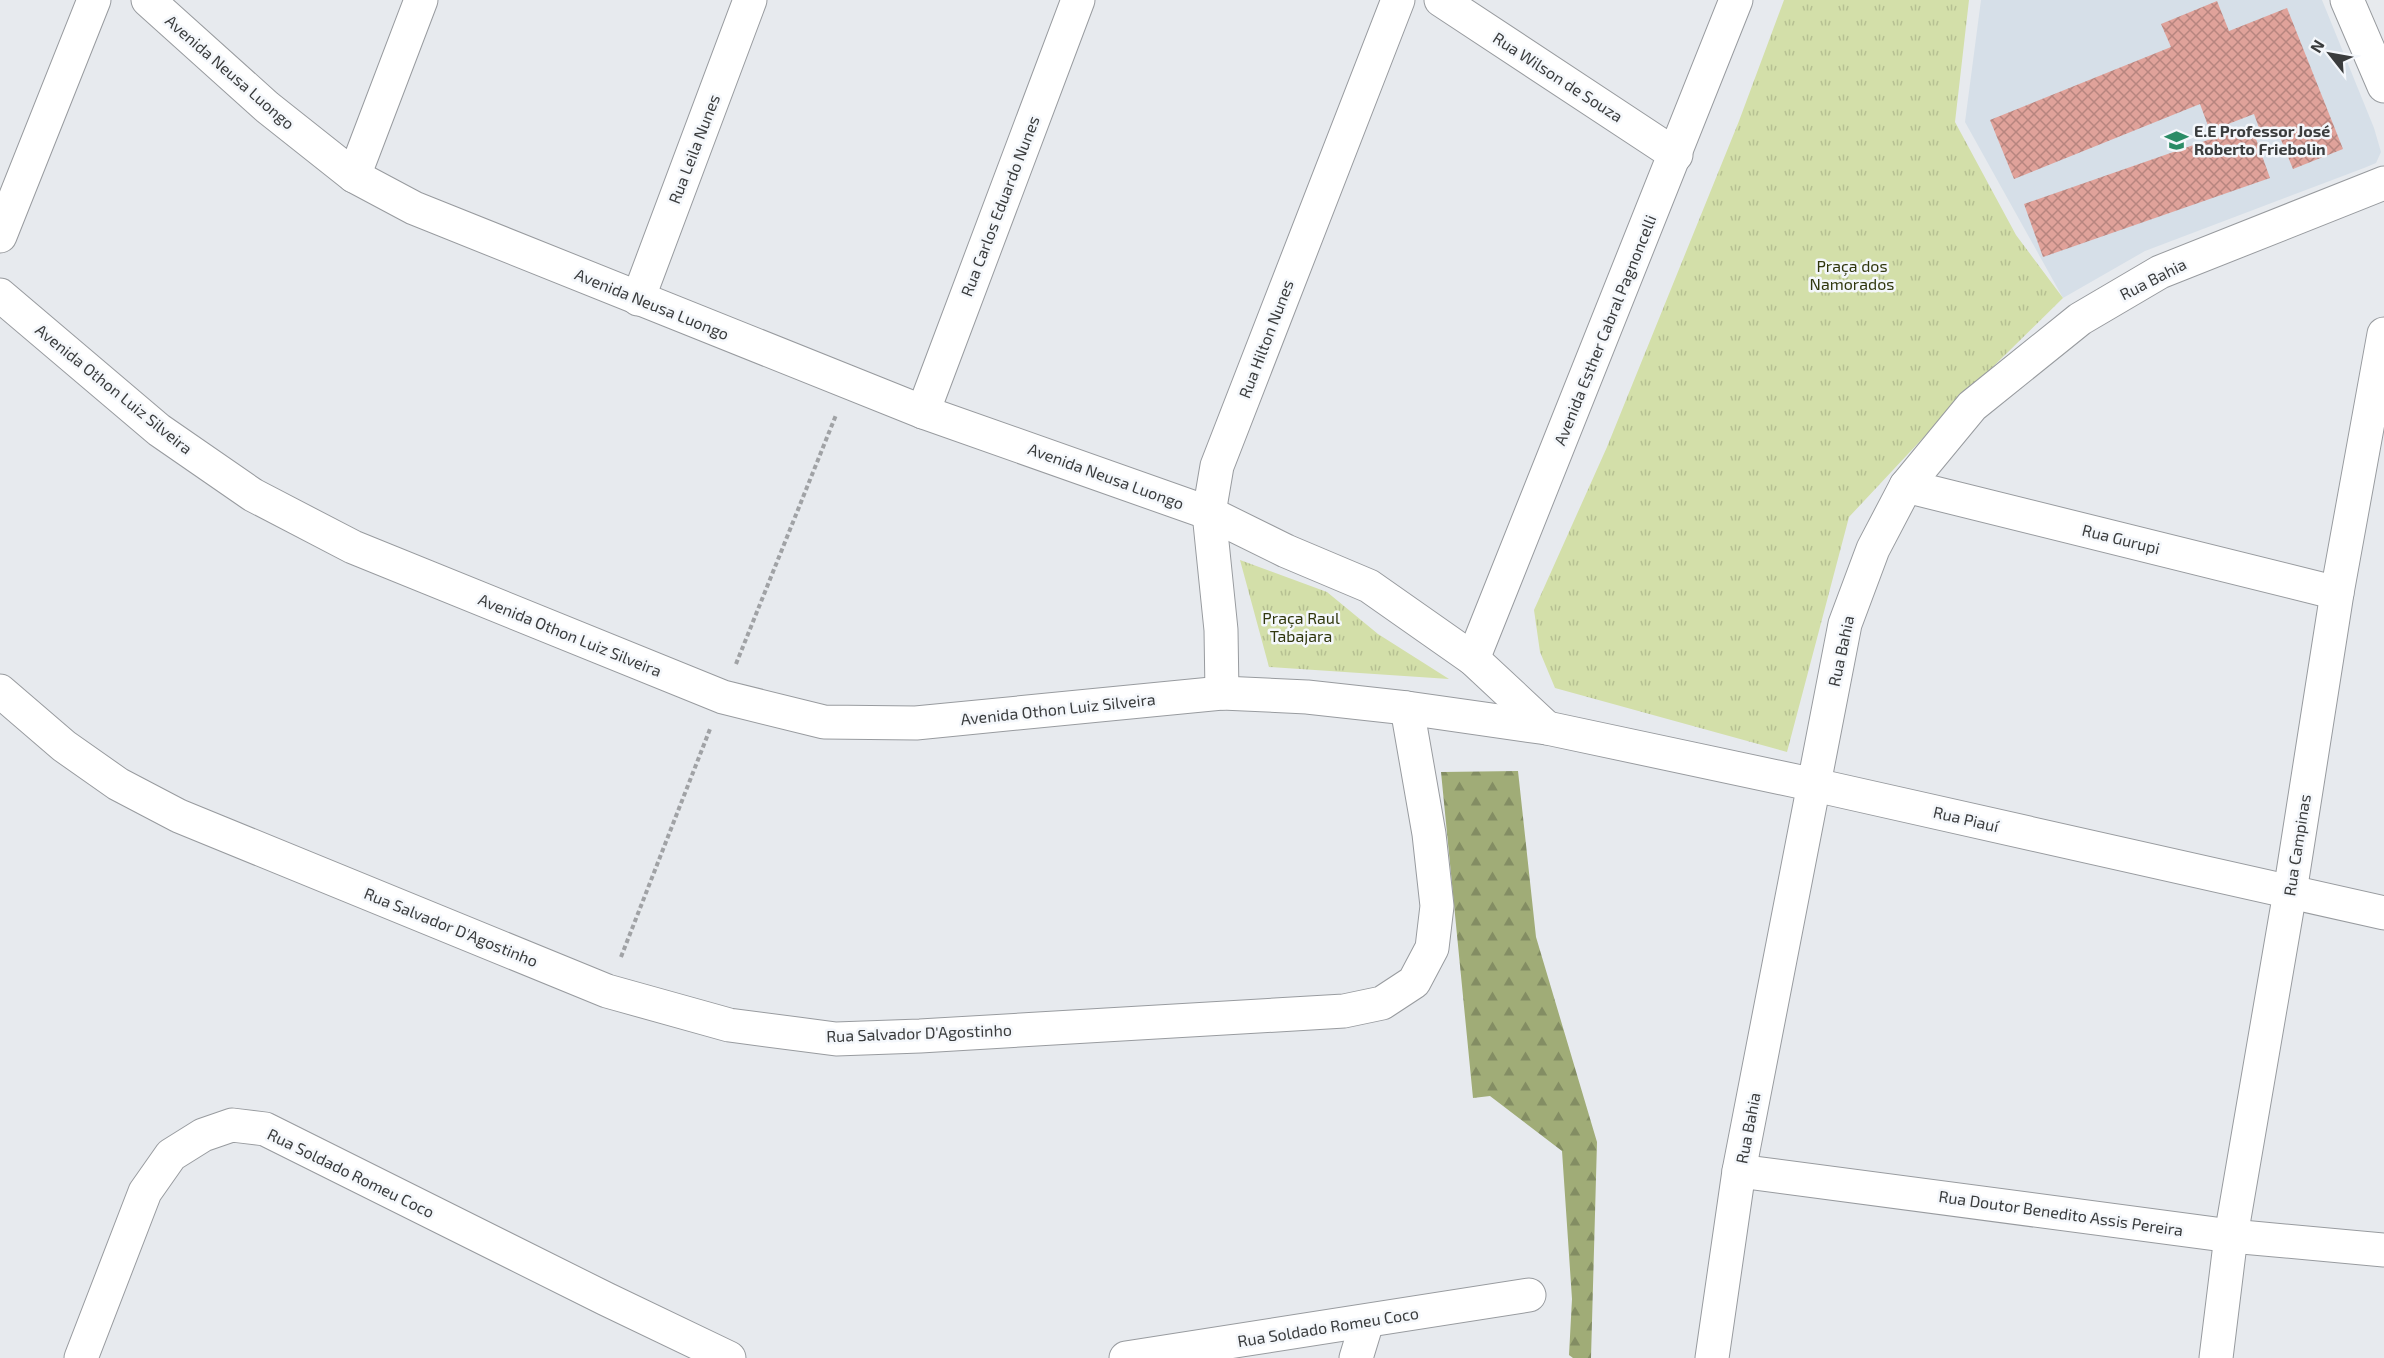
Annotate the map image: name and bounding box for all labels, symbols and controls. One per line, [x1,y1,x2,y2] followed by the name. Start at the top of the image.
[162,10,299,133] street label: Avenida Neusa Luongo
[2300,24,2360,84] north arrow
[1490,28,1627,126] street label: Rua Wilson de Souza
[2306,36,2328,56] text: N
[664,91,723,206] street label: Rua Leila Nunes
[956,113,1043,299] street label: Rua Carlos Eduardo Nunes
[2194,121,2330,158] place label: E.E Professor José Roberto Friebolin
[2163,127,2189,153] school or university icon: E.E Professor José Roberto Friebolin
[1550,212,1660,448] street label: Avenida Esther Cabral Pagnoncelli
[2116,254,2189,303] street label: Rua Bahia
[1810,256,1894,293] park label: Praça dos Namorados
[572,264,732,343] street label: Avenida Neusa Luongo
[1234,277,1297,401] street label: Rua Hilton Nunes
[32,320,196,458] street label: Avenida Othon Luiz Silveira
[1026,438,1187,513] street label: Avenida Neusa Luongo
[2080,520,2162,557] street label: Rua Gurupi
[476,589,665,680] street label: Avenida Othon Luiz Silveira
[1262,608,1340,646] park label: Praça Raul Tabajara
[1824,614,1857,688] street label: Rua Bahia
[960,689,1156,728] street label: Avenida Othon Luiz Silveira
[2279,793,2314,897] street label: Rua Campinas
[1932,802,2002,835] street label: Rua Piauí
[362,883,541,970] street label: Rua Salvador D'Agostinho
[826,1020,1012,1045] street label: Rua Salvador D'Agostinho
[1731,1091,1764,1165] street label: Rua Bahia
[265,1124,438,1221] street label: Rua Soldado Romeu Coco
[1938,1186,2185,1239] street label: Rua Doutor Benedito Assis Pereira
[1236,1303,1420,1350] street label: Rua Soldado Romeu Coco

